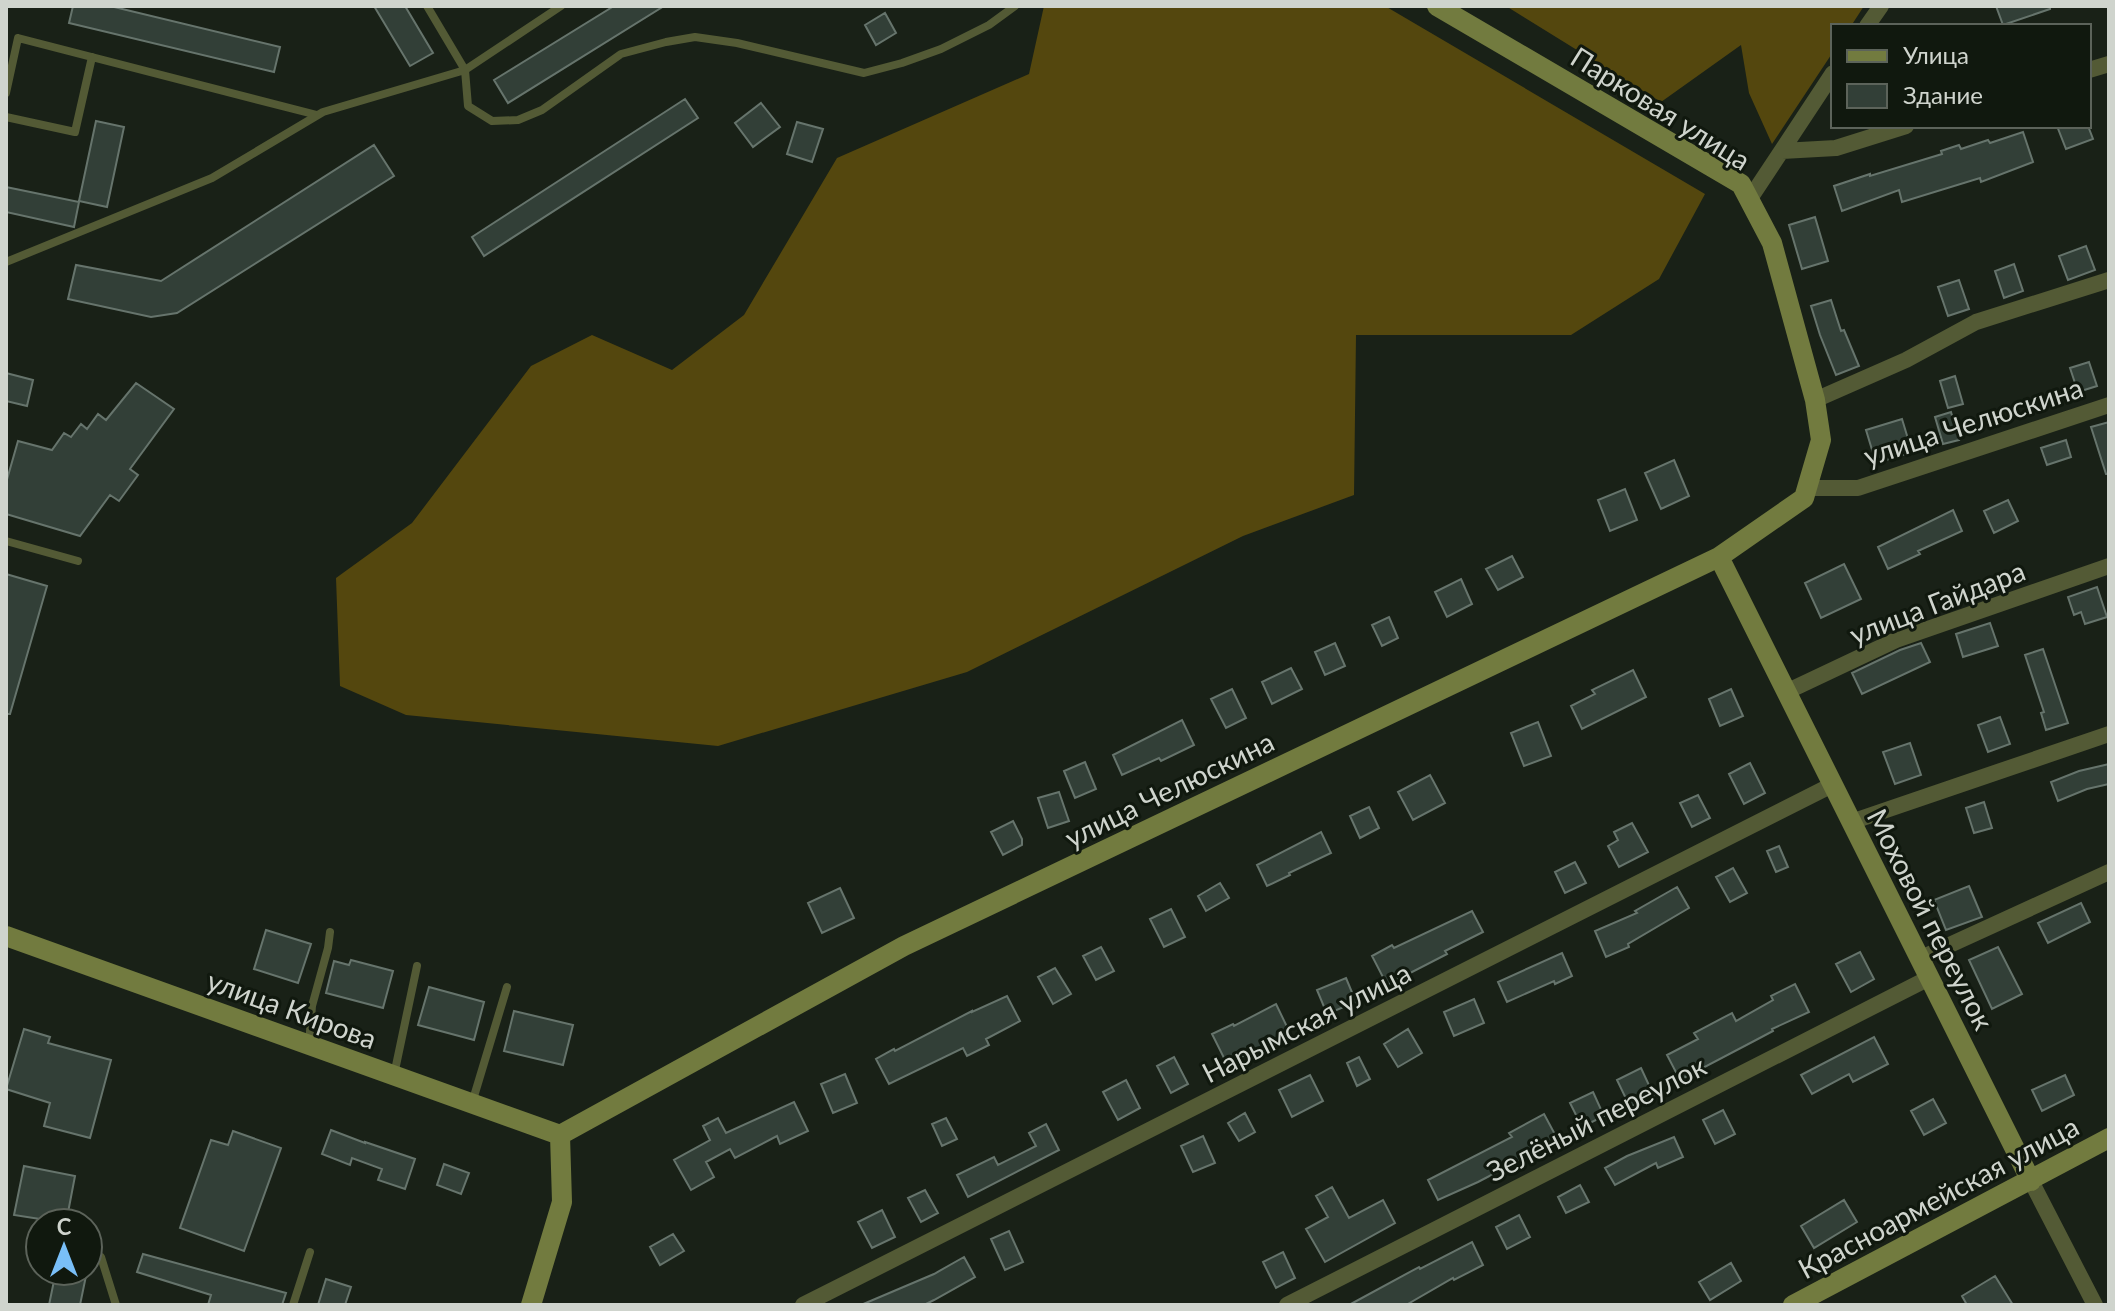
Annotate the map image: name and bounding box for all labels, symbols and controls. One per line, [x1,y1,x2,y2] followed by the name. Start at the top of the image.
[1831,24,2091,128] legend
[1565,39,1757,177] street label: Парковая улица
[1903,40,1969,69] text: Улица
[1903,80,1983,109] text: Здание
[1859,370,2087,472] street label: улица Челюскина
[1844,553,2030,651] street label: улица Гайдара
[1059,724,1279,854] street label: улица Челюскина
[1861,803,2002,1036] street label: Моховой переулок
[1196,955,1416,1089] street label: Нарымская улица
[203,963,381,1055] street label: улица Кирова
[1481,1048,1712,1188] street label: Зелёный переулок
[1792,1109,2084,1285] street label: Красноармейская улица
[24,1207,104,1287] north arrow
[57,1213,72,1240] text: С

